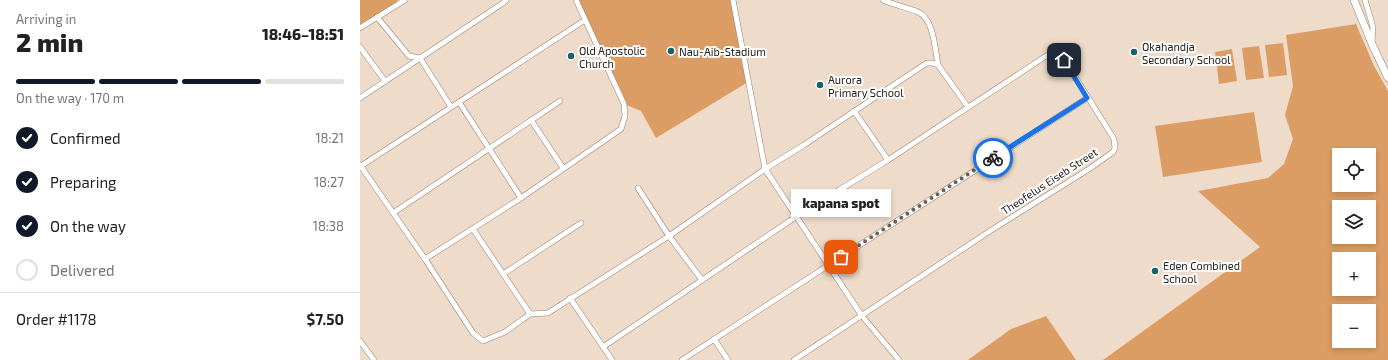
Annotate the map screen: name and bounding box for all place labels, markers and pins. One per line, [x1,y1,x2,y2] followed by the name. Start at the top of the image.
[1142,40,1231,66] place label: Okahandja Secondary School
[1047,43,1081,77] pin
[579,44,645,70] place label: Old Apostolic Church
[679,45,766,58] place label: Nau-Aib-Stadium
[666,46,676,56] marker: Nau-Aib-Stadium
[1129,47,1139,57] marker: Okahandja Secondary School
[566,51,576,61] marker: Old Apostolic Church
[828,73,904,99] place label: Aurora Primary School
[815,80,825,90] marker: Aurora Primary School
[791,189,891,217] callout: kapana spot
[824,240,858,274] pin
[1163,259,1240,285] place label: Eden Combined School
[1150,266,1160,276] marker: Eden Combined School

